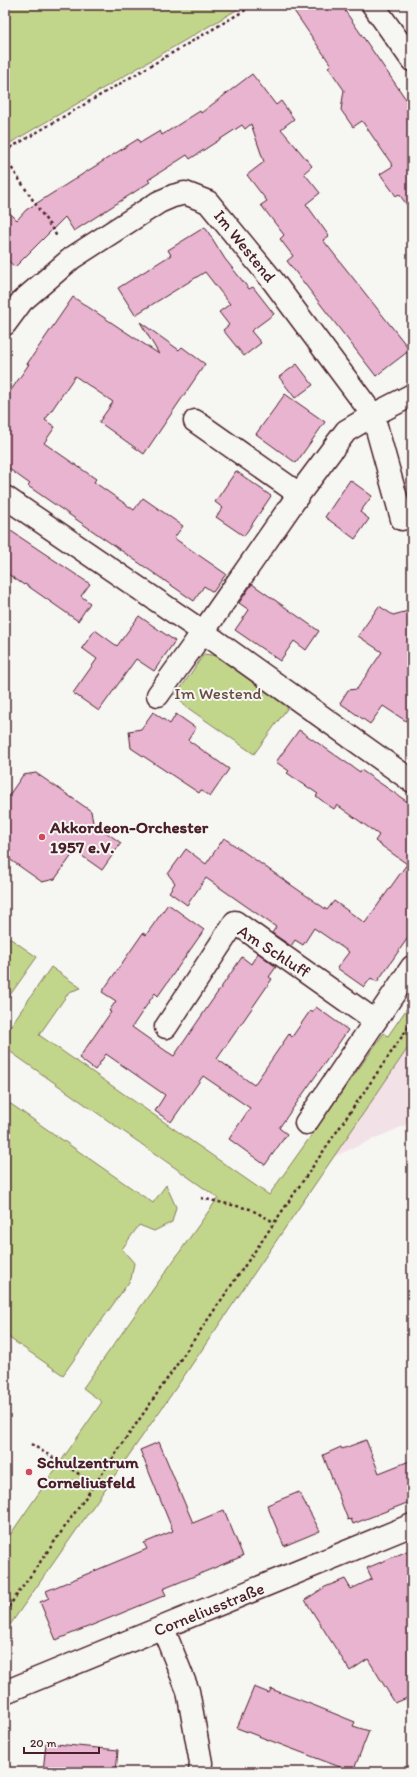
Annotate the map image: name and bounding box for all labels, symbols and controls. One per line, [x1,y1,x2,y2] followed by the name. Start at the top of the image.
[210,206,280,286] street label: Im Westend
[174,683,262,703] park label: Im Westend
[49,817,209,857] place label: Akkordeon-Orchester 1957 e.V.
[37,832,47,842] marker: Akkordeon-Orchester 1957 e.V.
[234,920,314,982] street label: Am Schluff
[37,1452,139,1492] place label: Schulzentrum Corneliusfeld
[24,1467,34,1477] marker: Schulzentrum Corneliusfeld
[151,1578,267,1640] street label: Corneliusstraße
[24,1729,99,1755] scale bar
[30,1736,57,1750] text: 20 m

